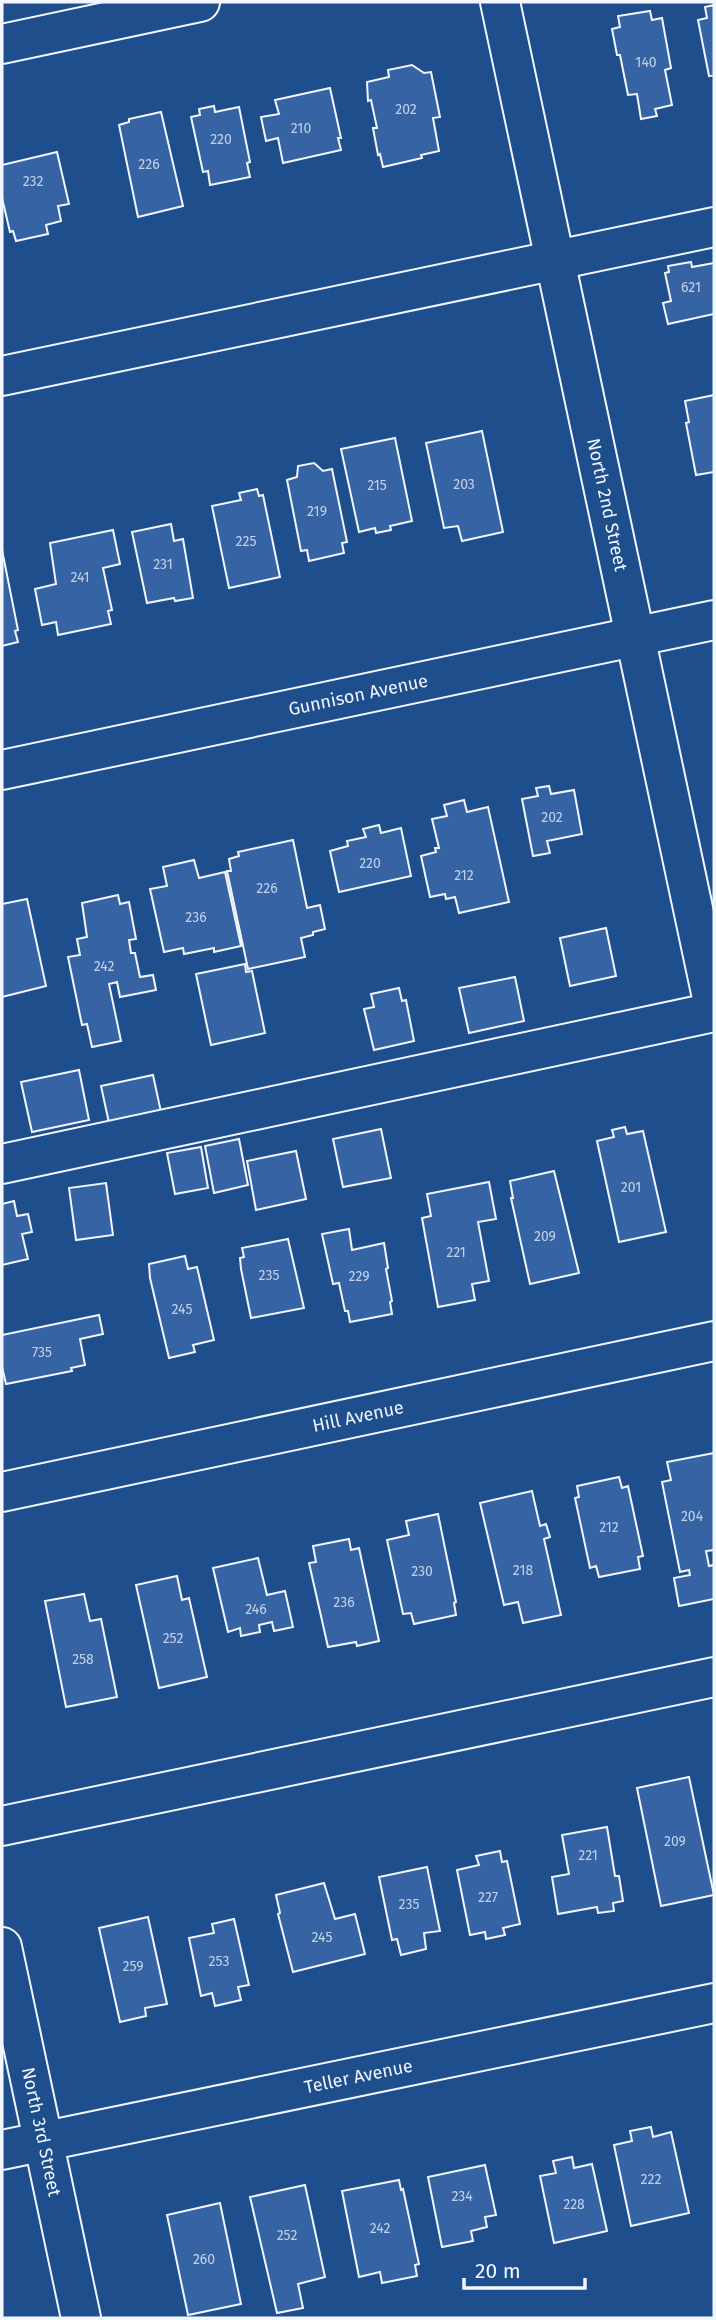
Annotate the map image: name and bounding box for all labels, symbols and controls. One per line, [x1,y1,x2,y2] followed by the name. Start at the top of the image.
[635,54,657,71] house number: 140
[395,101,417,118] house number: 202
[291,120,311,137] house number: 210
[210,131,232,148] house number: 220
[138,156,160,173] house number: 226
[23,173,43,190] house number: 232
[681,279,701,296] house number: 621
[582,436,632,574] street label: North 2nd Street
[453,476,475,493] house number: 203
[367,477,387,494] house number: 215
[307,503,327,520] house number: 219
[236,533,256,550] house number: 225
[153,556,173,573] house number: 231
[70,569,90,586] house number: 241
[286,670,430,720] street label: Gunnison Avenue
[541,809,563,826] house number: 202
[359,855,381,872] house number: 220
[454,867,474,884] house number: 212
[256,880,278,897] house number: 226
[185,909,207,926] house number: 236
[94,958,114,975] house number: 242
[621,1179,641,1196] house number: 201
[534,1228,556,1245] house number: 209
[446,1244,466,1261] house number: 221
[259,1267,279,1284] house number: 235
[348,1268,370,1285] house number: 229
[172,1301,192,1318] house number: 245
[32,1344,52,1361] house number: 735
[311,1396,406,1437] street label: Hill Avenue
[681,1508,704,1525] house number: 204
[599,1519,619,1536] house number: 212
[513,1562,533,1579] house number: 218
[411,1563,433,1580] house number: 230
[333,1594,355,1611] house number: 236
[245,1601,267,1618] house number: 246
[163,1630,183,1647] house number: 252
[72,1651,94,1668] house number: 258
[664,1833,686,1850] house number: 209
[578,1847,598,1864] house number: 221
[478,1889,498,1906] house number: 227
[399,1896,419,1913] house number: 235
[312,1929,332,1946] house number: 245
[209,1953,229,1970] house number: 253
[122,1958,144,1975] house number: 259
[302,2055,415,2098] street label: Teller Avenue
[17,2065,66,2199] street label: North 3rd Street
[641,2171,661,2188] house number: 222
[451,2188,473,2205] house number: 234
[563,2196,585,2213] house number: 228
[370,2220,390,2237] house number: 242
[277,2227,297,2244] house number: 252
[464,2246,585,2290] scale bar
[193,2251,215,2268] house number: 260
[475,2258,521,2284] text: 20 m

